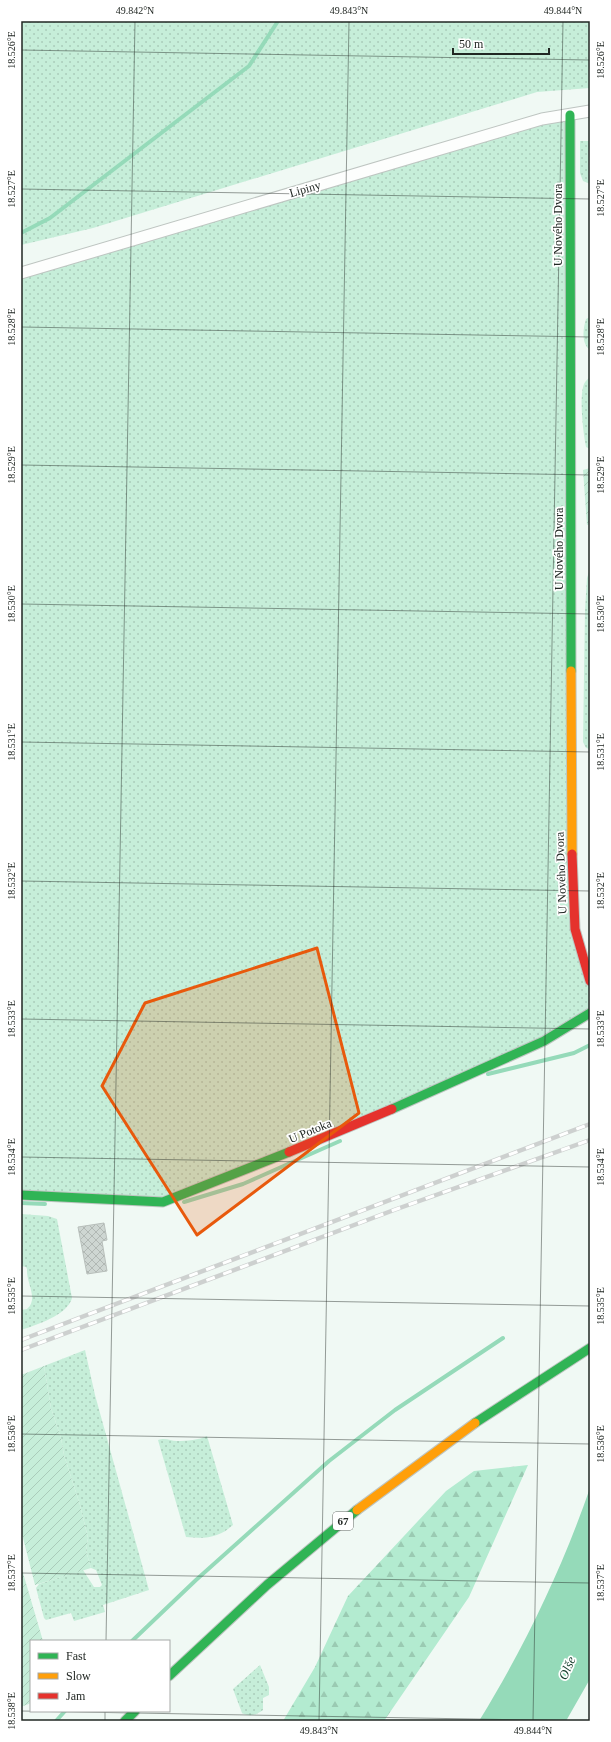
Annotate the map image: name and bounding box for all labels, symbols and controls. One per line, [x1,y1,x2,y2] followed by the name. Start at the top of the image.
[116,5,154,16] text: 49.842°N
[330,5,368,16] text: 49.843°N
[544,5,582,16] text: 49.844°N
[453,30,549,56] scale bar
[6,31,17,69] text: 18.526°E
[459,37,484,51] text: 50 m
[595,41,606,79] text: 18.526°E
[6,170,17,208] text: 18.527°E
[288,178,322,200] street label: Lipiny
[595,179,606,217] text: 18.527°E
[551,183,565,266] street label: U Nového Dvora
[6,308,17,346] text: 18.528°E
[595,318,606,356] text: 18.528°E
[6,446,17,484] text: 18.529°E
[595,456,606,494] text: 18.529°E
[552,507,566,590] street label: U Nového Dvora
[6,585,17,623] text: 18.530°E
[595,595,606,633] text: 18.530°E
[6,723,17,761] text: 18.531°E
[595,733,606,771] text: 18.531°E
[553,831,569,915] street label: U Nového Dvora
[6,862,17,900] text: 18.532°E
[595,872,606,910] text: 18.532°E
[6,1000,17,1038] text: 18.533°E
[595,1010,606,1048] text: 18.533°E
[287,1116,334,1146] street label: U Potoka
[6,1138,17,1176] text: 18.534°E
[595,1148,606,1186] text: 18.534°E
[6,1277,17,1315] text: 18.535°E
[595,1287,606,1325] text: 18.535°E
[6,1415,17,1453] text: 18.536°E
[595,1425,606,1463] text: 18.536°E
[333,1512,353,1530] road number: 67
[6,1554,17,1592] text: 18.537°E
[595,1564,606,1602] text: 18.537°E
[30,1640,170,1712] legend
[66,1649,87,1663] text: Fast
[555,1654,579,1682] water label: Olše
[66,1669,91,1683] text: Slow
[66,1689,86,1703] text: Jam
[6,1692,17,1730] text: 18.538°E
[300,1725,338,1736] text: 49.843°N
[514,1725,552,1736] text: 49.844°N

